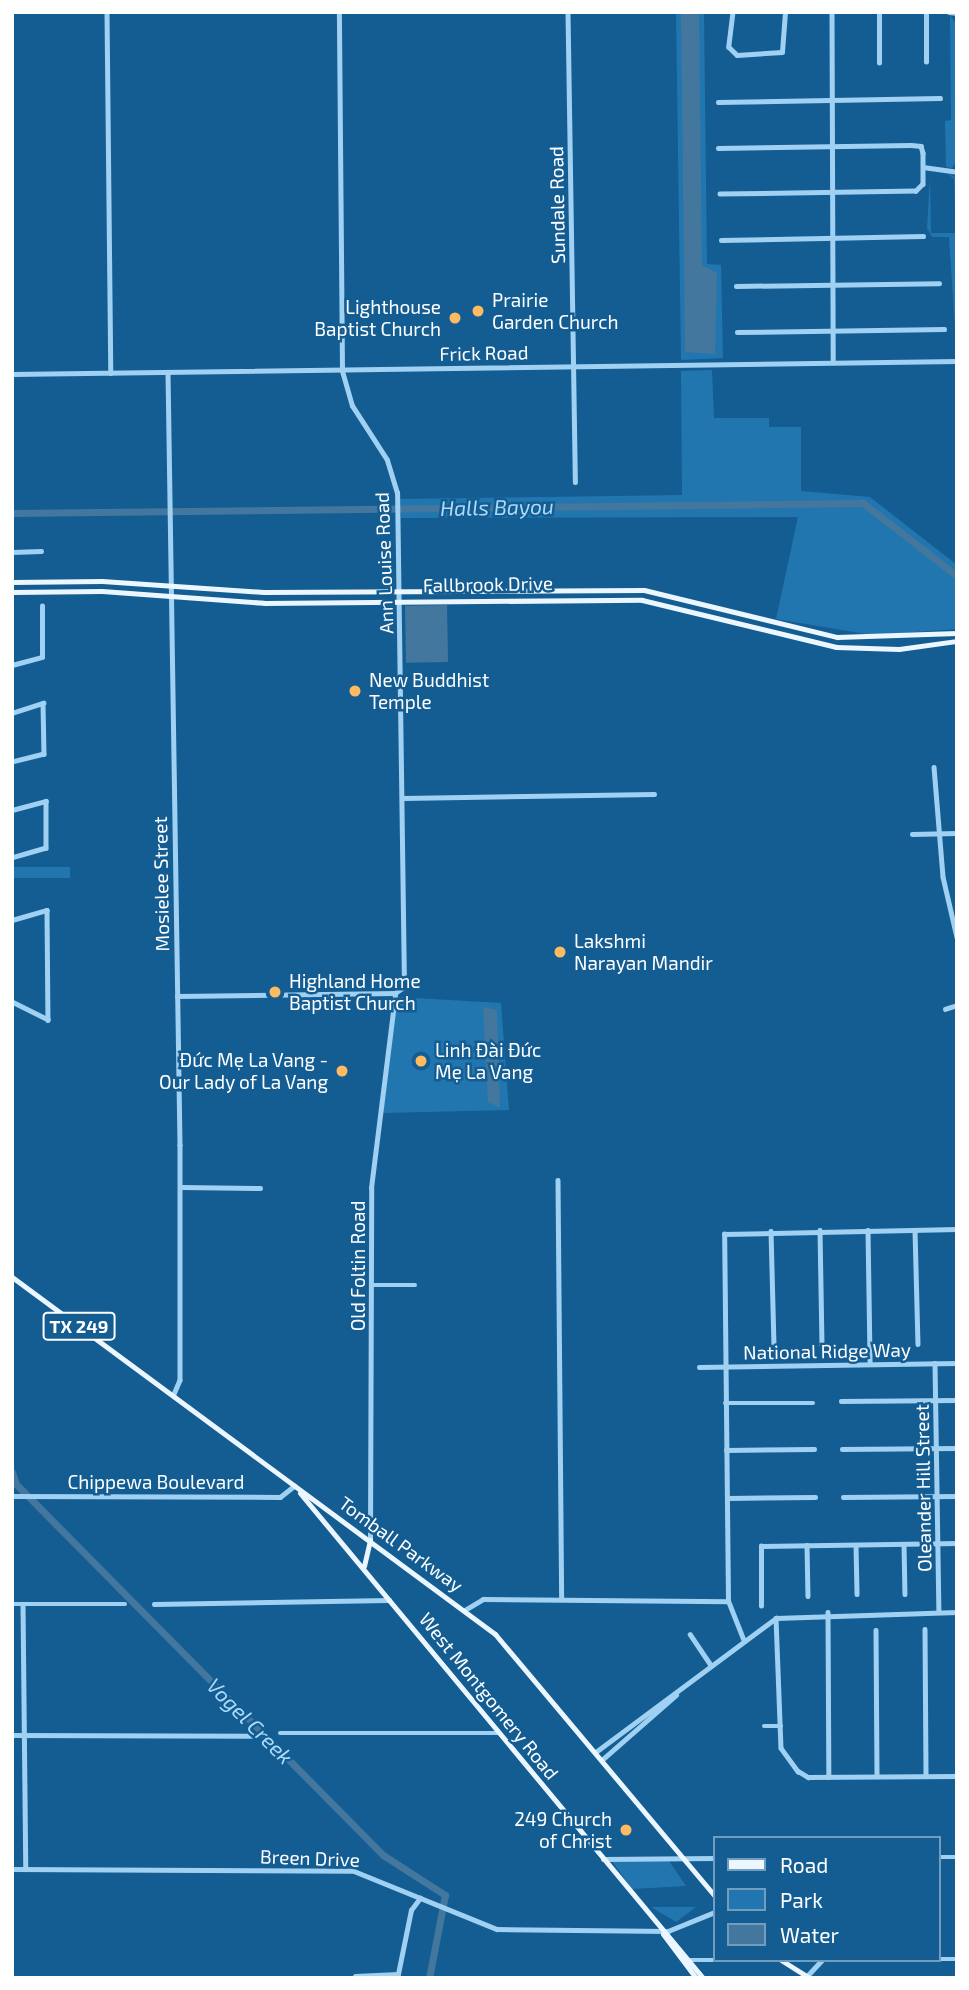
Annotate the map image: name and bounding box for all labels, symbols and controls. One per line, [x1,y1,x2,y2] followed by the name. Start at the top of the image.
[545,146,569,264] street label: Sundale Road
[492,289,619,333] place label: Prairie Garden Church
[314,296,441,340] place label: Lighthouse Baptist Church
[470,303,486,319] marker: Prairie Garden Church
[447,310,463,326] marker: Lighthouse Baptist Church
[439,341,529,365] street label: Frick Road
[370,492,398,634] street label: Ann Louise Road
[440,493,554,521] water label: Halls Bayou
[423,571,553,597] street label: Fallbrook Drive
[369,669,490,713] place label: New Buddhist Temple
[347,683,363,699] marker: New Buddhist Temple
[148,816,174,952] street label: Mosielee Street
[574,930,713,974] place label: Lakshmi Narayan Mandir
[552,944,568,960] marker: Lakshmi Narayan Mandir
[289,970,421,1014] place label: Highland Home Baptist Church
[267,984,283,1000] marker: Highland Home Baptist Church
[435,1039,541,1083] place label: Linh Đài Đức Mẹ La Vang
[157,1049,328,1093] place label: Đức Mẹ La Vang - Our Lady of La Vang
[413,1053,429,1069] marker: Linh Đài Đức Mẹ La Vang
[334,1063,350,1079] marker: Đức Mẹ La Vang - Our Lady of La Vang
[347,1201,369,1331] street label: Old Foltin Road
[42,1311,116,1340] road number: TX 249
[743,1338,911,1364] street label: National Ridge Way
[910,1403,936,1573] street label: Oleander Hill Street
[67,1471,245,1493] street label: Chippewa Boulevard
[334,1491,468,1597] street label: Tomball Parkway
[415,1608,563,1784] street label: West Montgomery Road
[202,1673,298,1769] water label: Vogel Creek
[514,1808,612,1852] place label: 249 Church of Christ
[618,1822,634,1838] marker: 249 Church of Christ
[713,1836,941,1962] legend
[260,1845,360,1871] street label: Breen Drive
[780,1852,828,1877] text: Road
[780,1887,823,1912] text: Park
[780,1922,839,1947] text: Water

